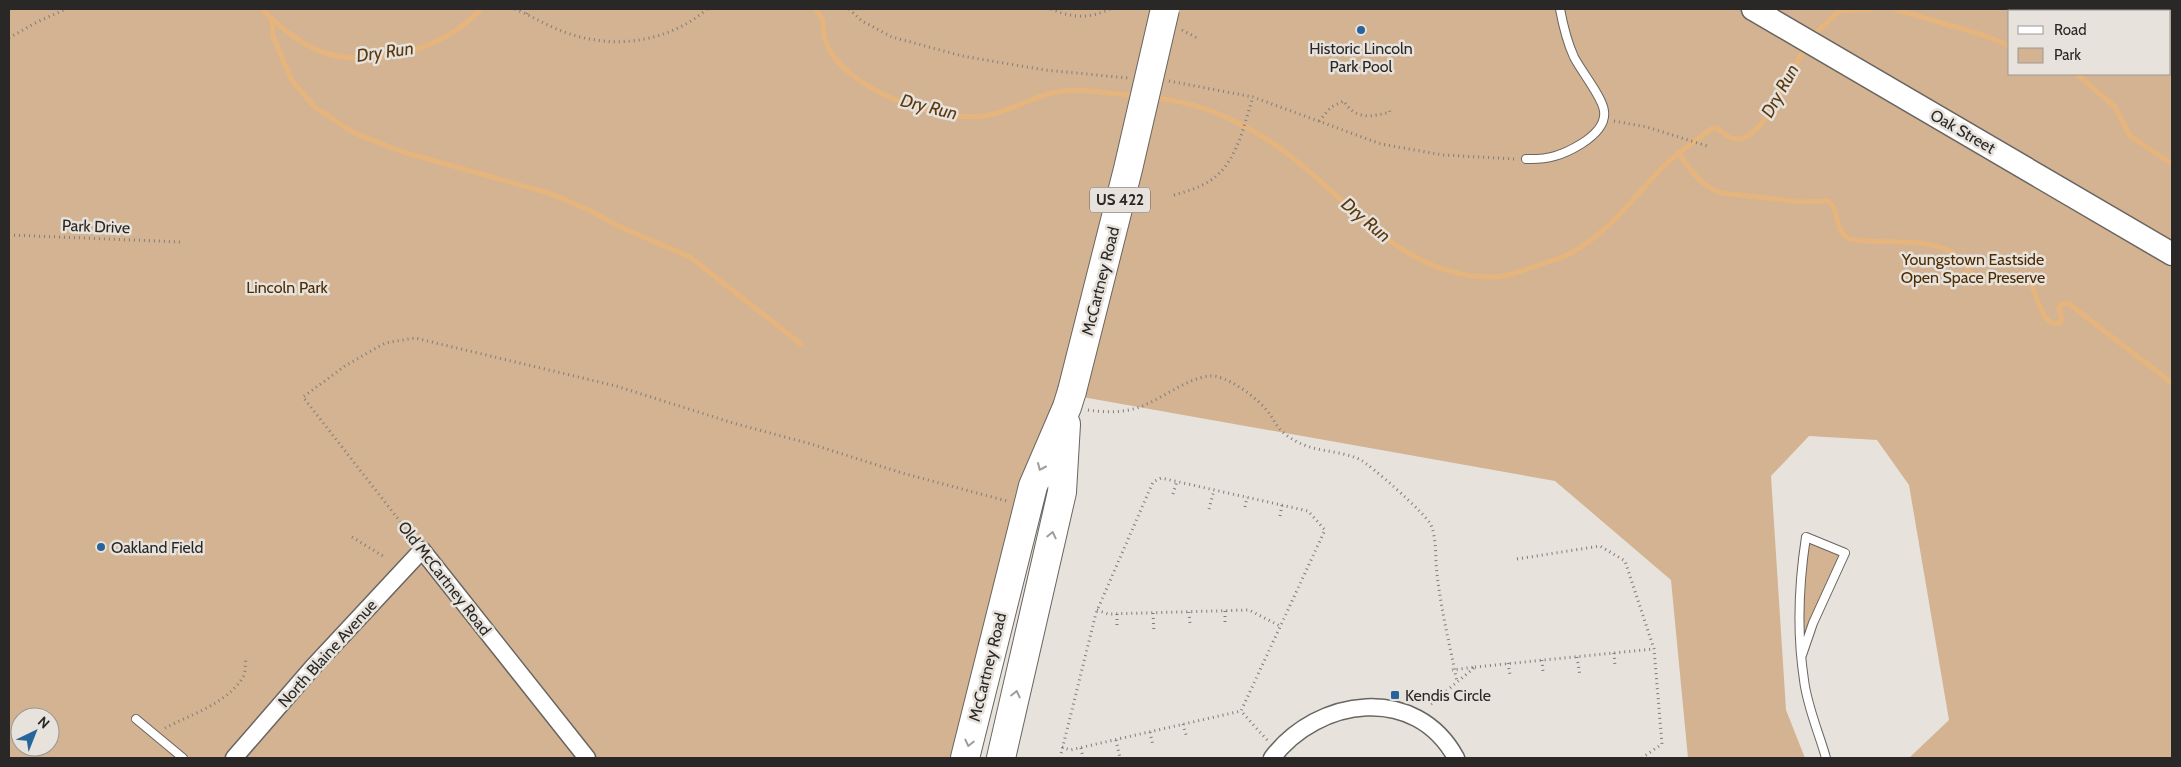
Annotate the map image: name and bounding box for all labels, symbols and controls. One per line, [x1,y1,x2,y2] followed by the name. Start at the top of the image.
[2008,10,2171,75] legend
[2054,21,2087,39] text: Road
[1355,24,1367,36] marker: Historic Lincoln Park Pool
[355,37,415,67] water label: Dry Run
[1309,39,1413,76] place label: Historic Lincoln Park Pool
[2054,46,2081,64] text: Park
[1756,60,1804,122] water label: Dry Run
[898,89,960,125] water label: Dry Run
[1927,105,1999,158] street label: Oak Street
[1090,188,1150,212] road number: US 422
[1337,193,1395,247] water label: Dry Run
[62,216,130,237] street label: Park Drive
[1078,225,1123,337] street label: McCartney Road
[1901,250,2045,287] park label: Youngstown Eastside Open Space Preserve
[246,278,329,297] park label: Lincoln Park
[1036,462,1047,471] one-way arrow
[394,517,495,639] street label: Old McCartney Road
[1046,531,1057,540] one-way arrow
[111,538,203,557] place label: Oakland Field
[95,541,107,553] marker: Oakland Field
[274,596,381,711] street label: North Blaine Avenue
[965,611,1010,723] street label: McCartney Road
[1405,686,1491,705] place label: Kendis Circle
[1010,689,1021,698] one-way arrow
[1389,689,1401,701] marker: Kendis Circle
[10,707,60,757] north arrow
[34,713,54,732] text: N
[964,738,975,747] one-way arrow

